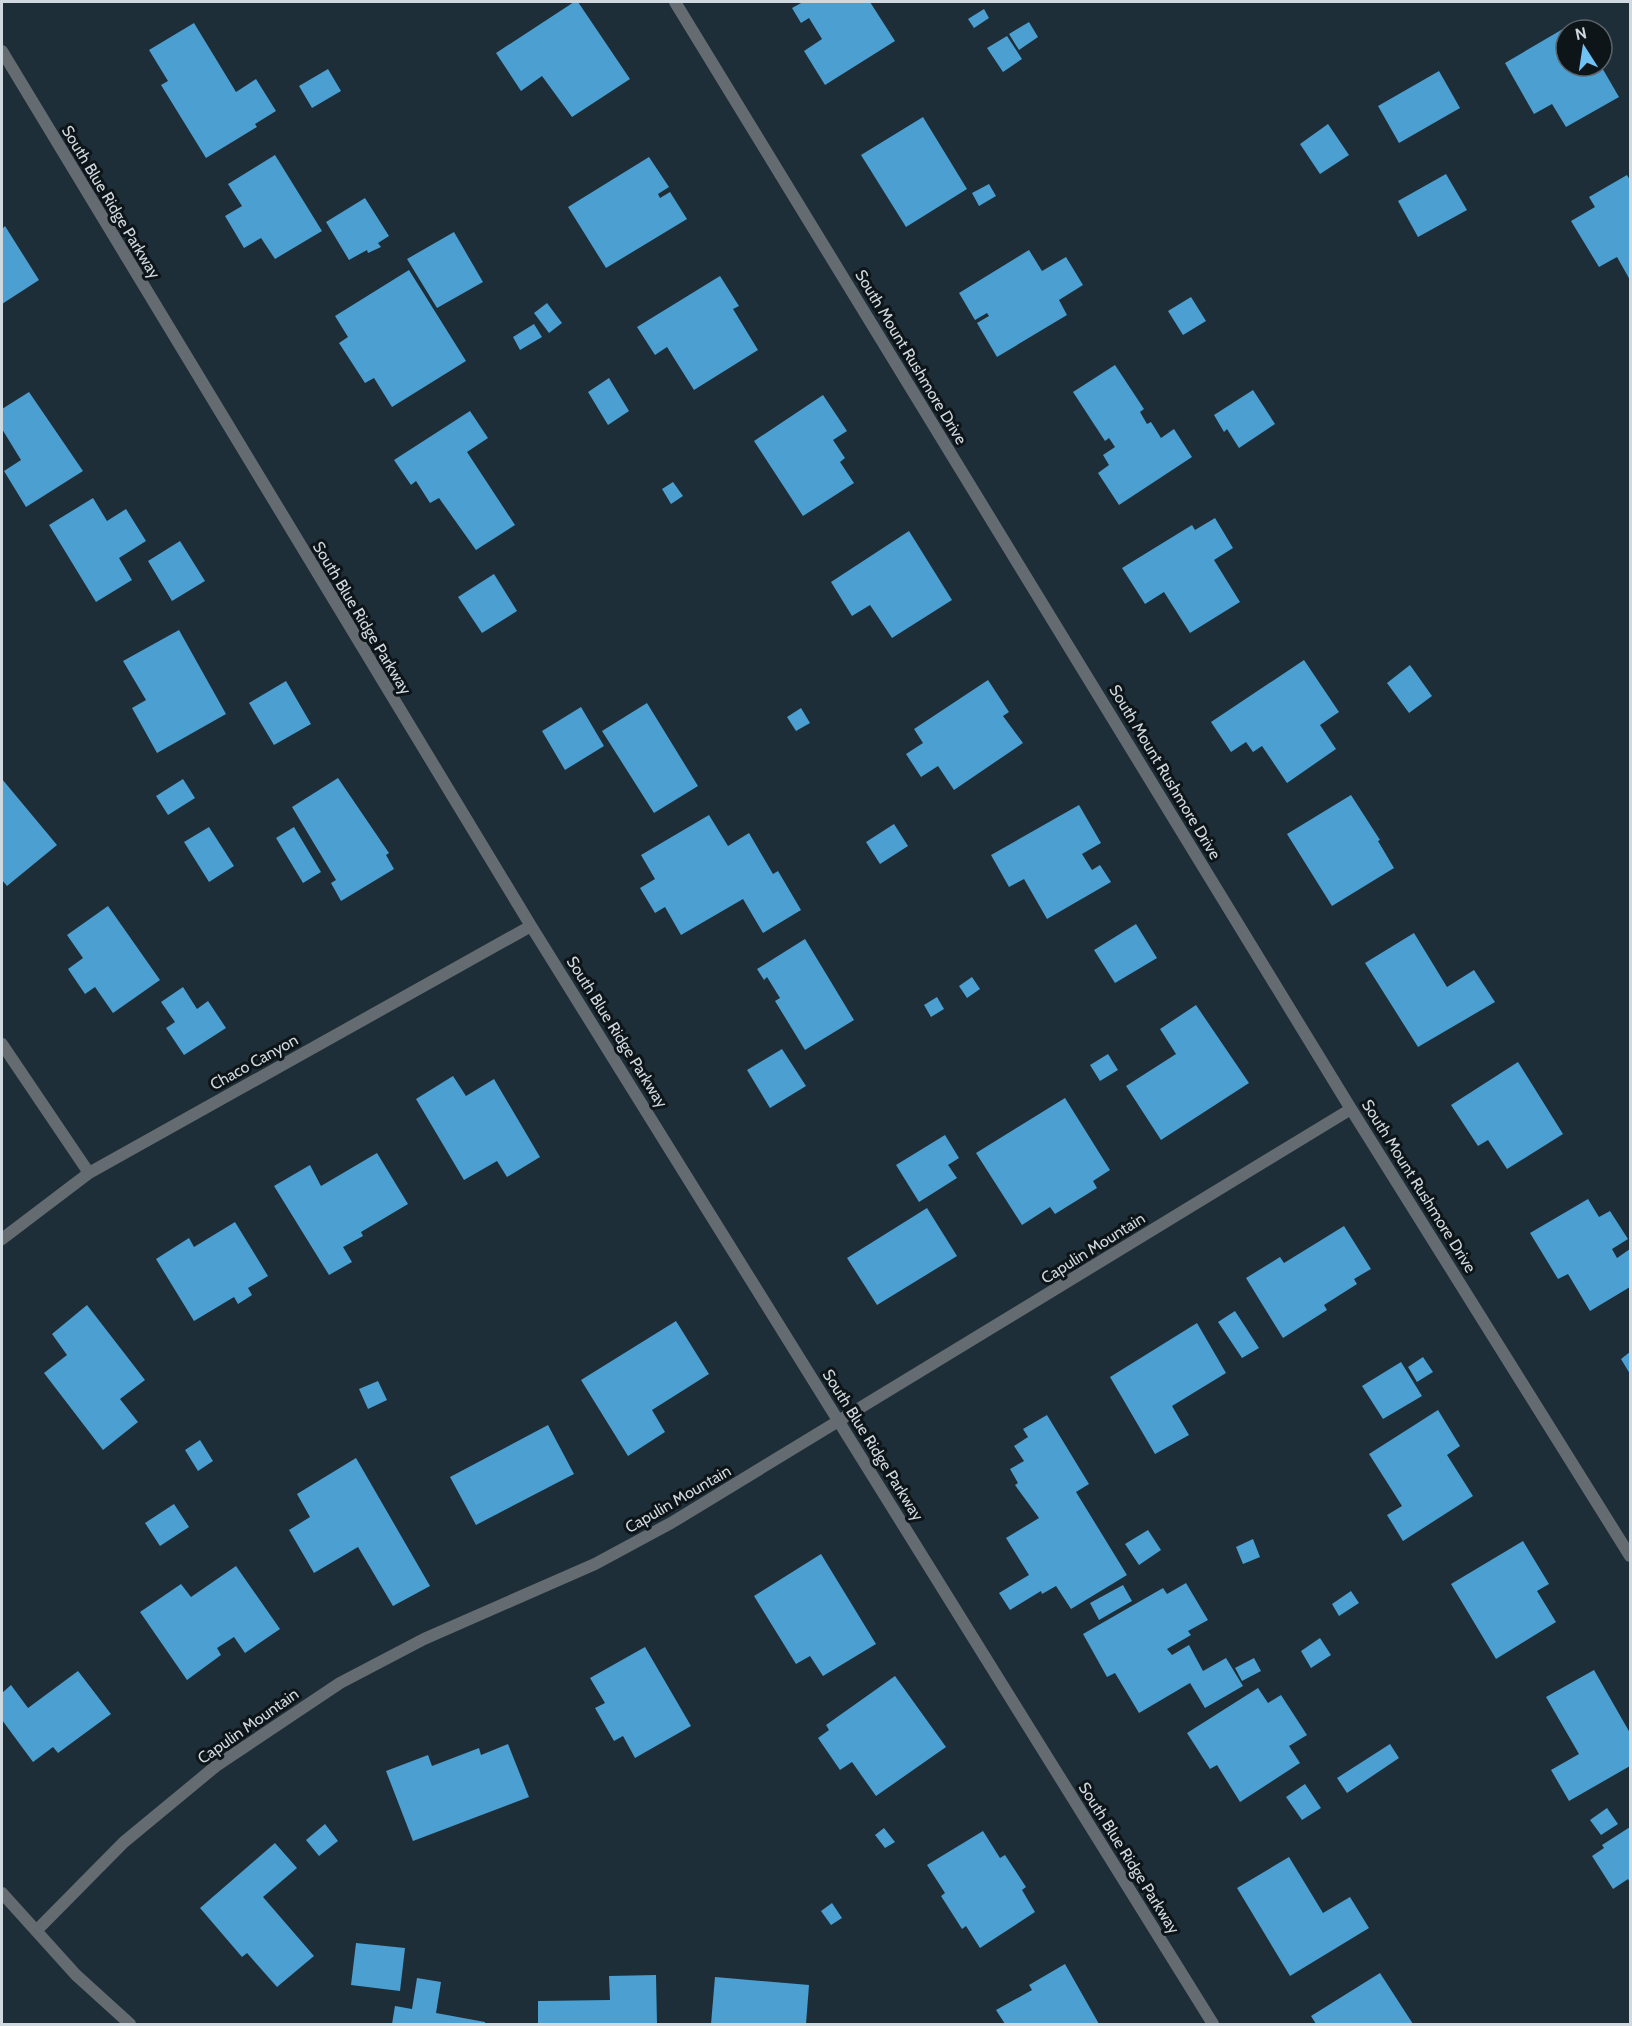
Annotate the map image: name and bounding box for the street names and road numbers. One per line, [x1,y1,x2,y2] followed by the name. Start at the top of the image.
[58,122,164,282] street label: South Blue Ridge Parkway
[851,266,971,448] street label: South Mount Rushmore Drive
[309,538,415,698] street label: South Blue Ridge Parkway
[1105,681,1225,863] street label: South Mount Rushmore Drive
[563,953,671,1111] street label: South Blue Ridge Parkway
[207,1030,301,1094] street label: Chaco Canyon
[1358,1096,1480,1276] street label: South Mount Rushmore Drive
[1038,1208,1148,1288] street label: Capulin Mountain
[819,1366,927,1524] street label: South Blue Ridge Parkway
[622,1461,734,1537] street label: Capulin Mountain
[194,1684,302,1768] street label: Capulin Mountain
[1075,1779,1183,1937] street label: South Blue Ridge Parkway

